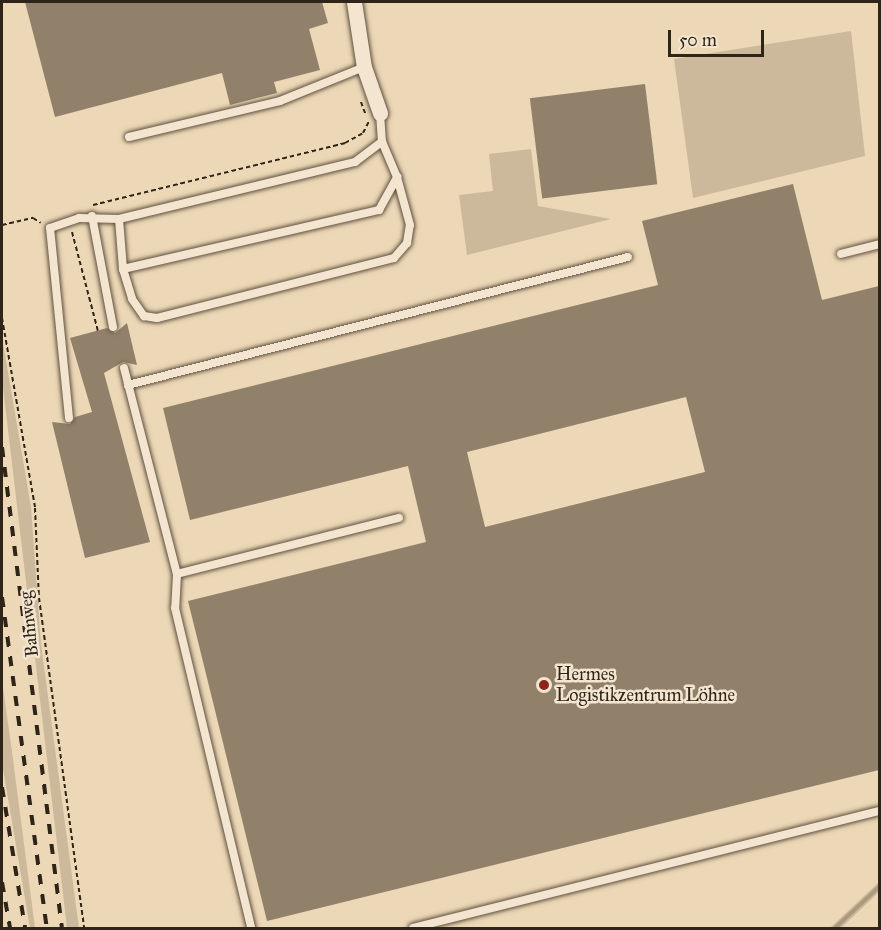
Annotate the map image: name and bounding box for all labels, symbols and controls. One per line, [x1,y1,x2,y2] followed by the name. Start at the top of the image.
[671,18,767,56] scale bar
[679,29,717,51] text: 50 m
[15,590,43,658] street label: Bahnweg
[556,664,735,706] place label: Hermes Logistikzentrum Löhne
[537,678,551,692] marker: Hermes Logistikzentrum Löhne

